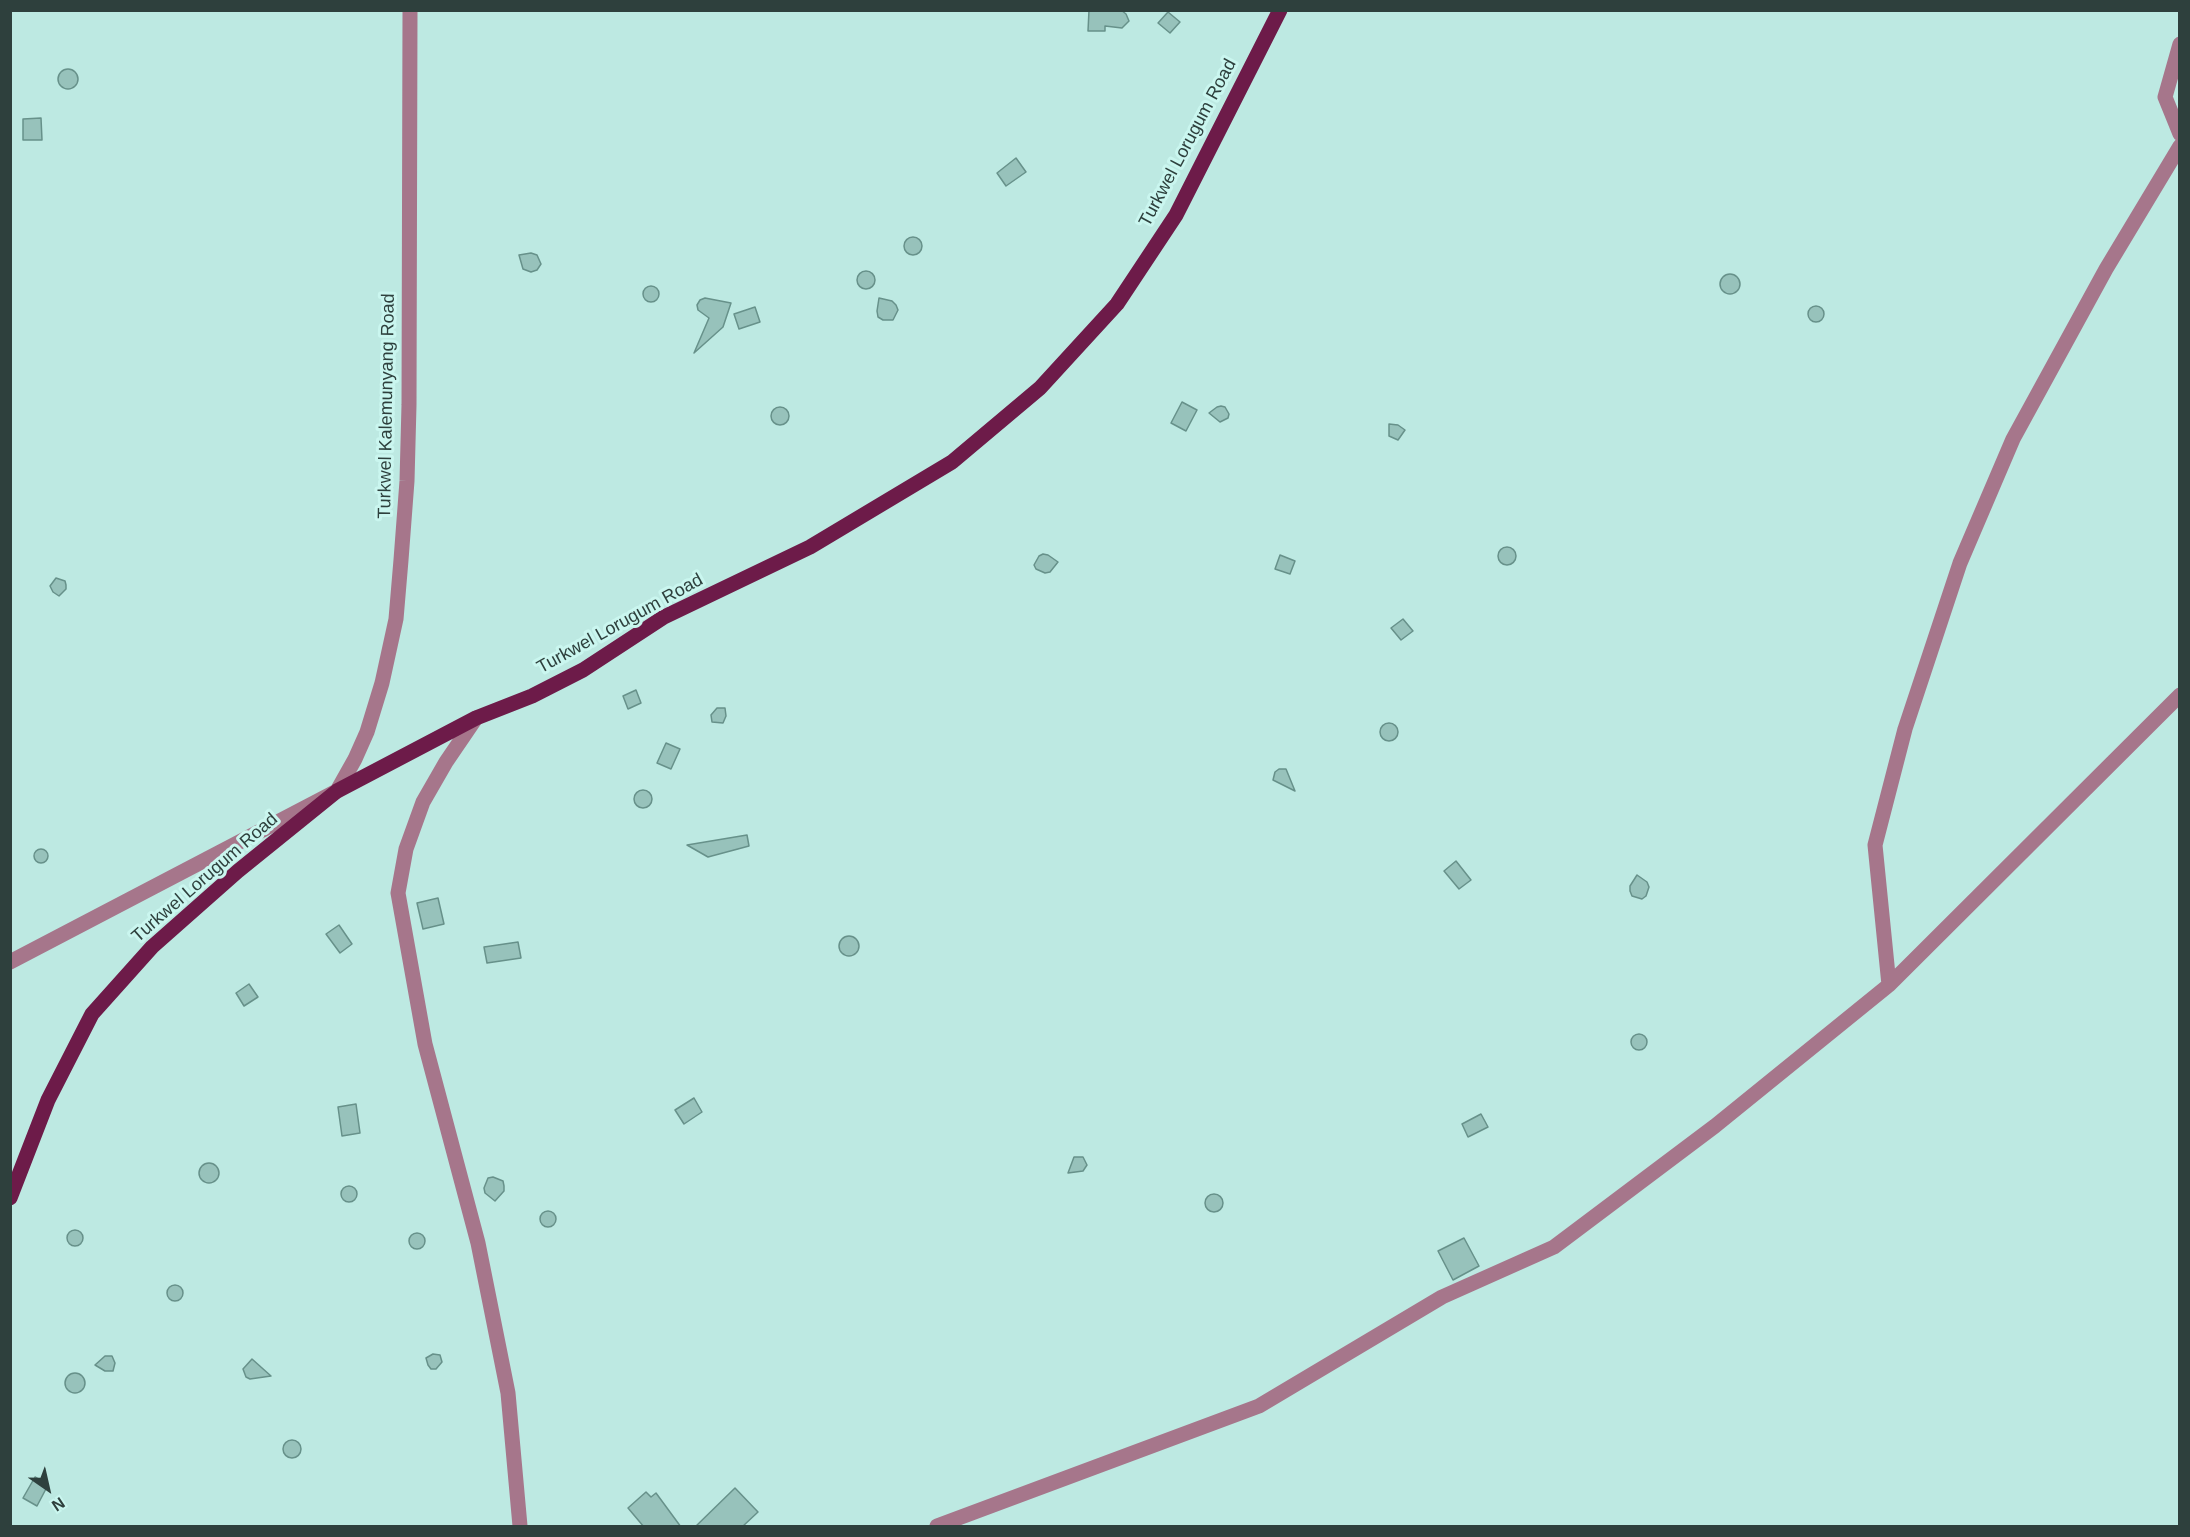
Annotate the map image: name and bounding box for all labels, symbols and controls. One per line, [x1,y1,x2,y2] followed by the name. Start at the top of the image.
[1135,56,1241,230] street label: Turkwel Lorugum Road
[374,293,400,519] street label: Turkwel Kalemunyang Road
[533,569,707,679] street label: Turkwel Lorugum Road
[128,809,282,947] street label: Turkwel Lorugum Road
[18,1459,78,1519] north arrow
[49,1494,68,1515] text: N

